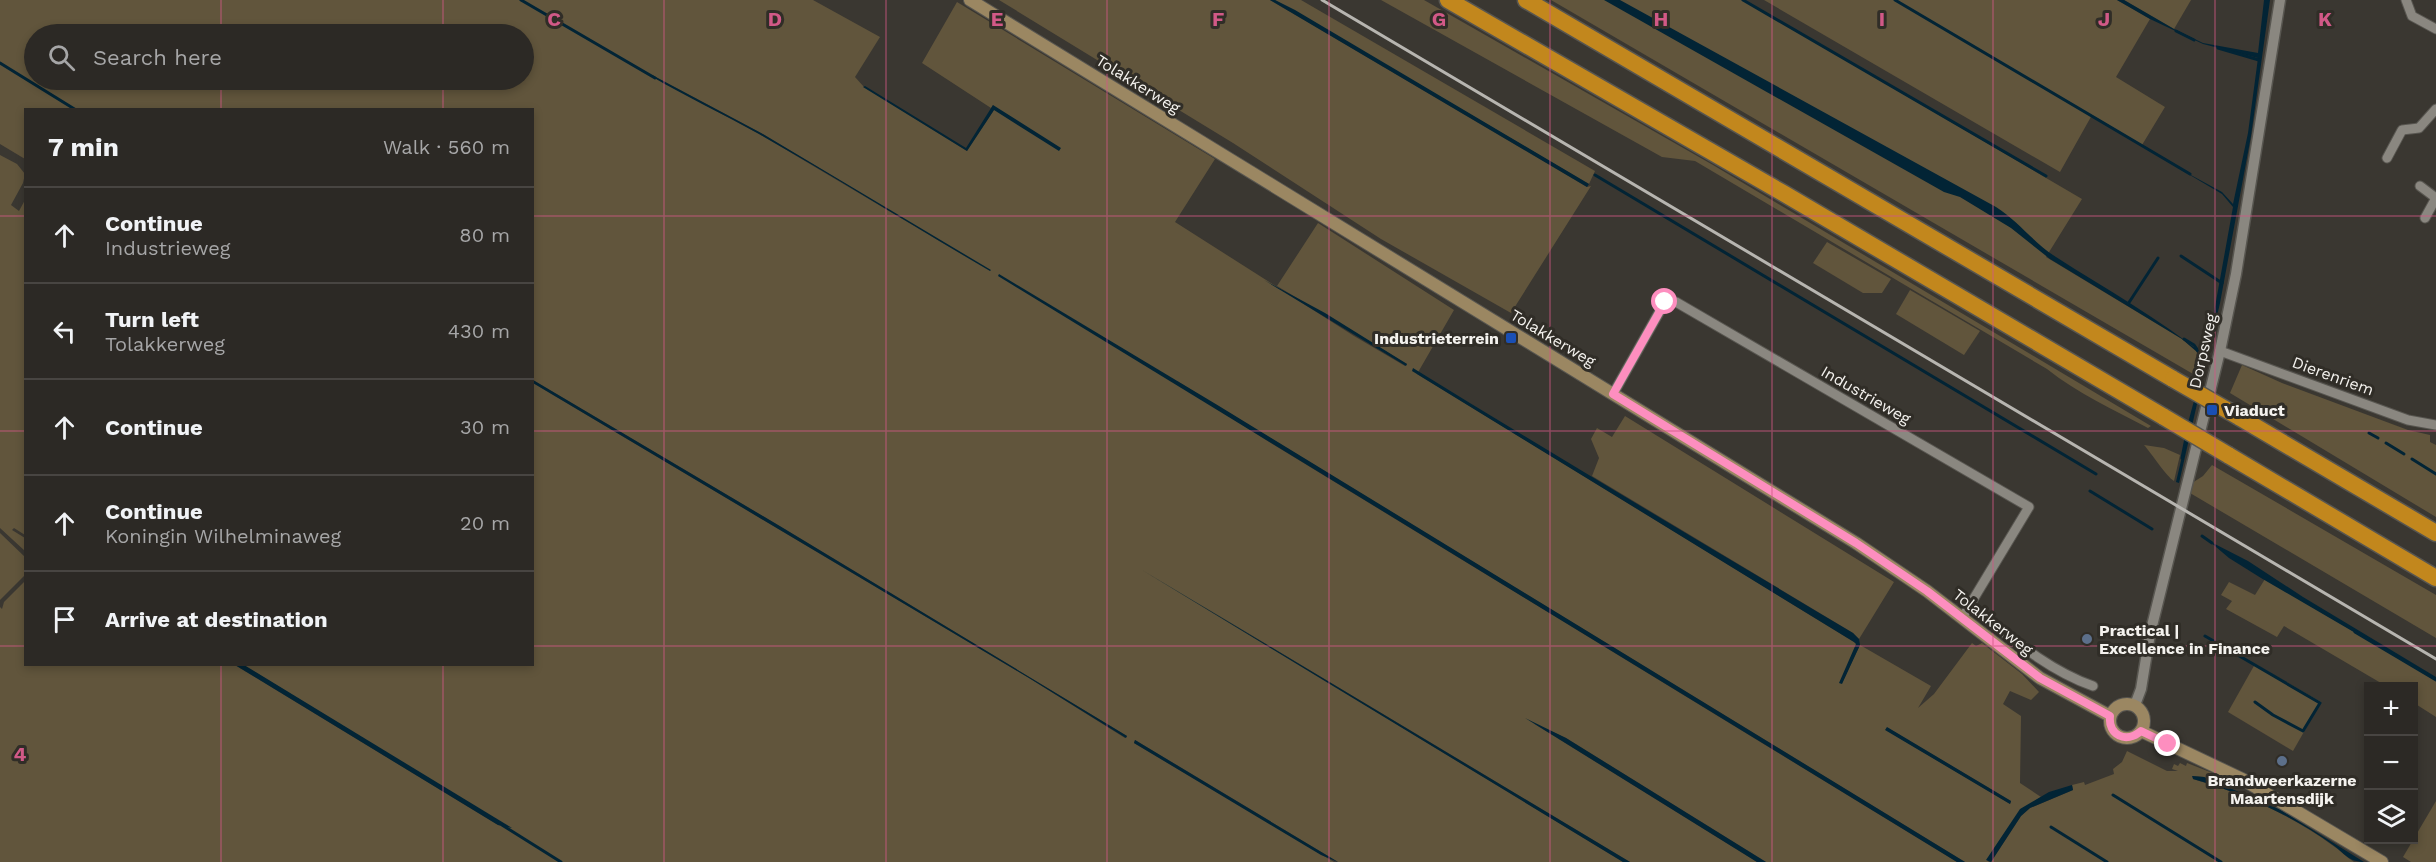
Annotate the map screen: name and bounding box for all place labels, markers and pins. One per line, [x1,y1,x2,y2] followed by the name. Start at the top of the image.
[1374,329,1499,348] place label: Industrieterrein
[1504,331,1518,345] marker: Industrieterrein
[2224,401,2285,420] place label: Viaduct
[2205,403,2219,417] marker: Viaduct
[2099,621,2270,658] place label: Practical | Excellence in Finance
[2080,632,2094,646] marker: Practical | Excellence in Finance
[2275,754,2289,768] marker: Brandweerkazerne Maartensdijk
[2207,771,2357,808] place label: Brandweerkazerne Maartensdijk

